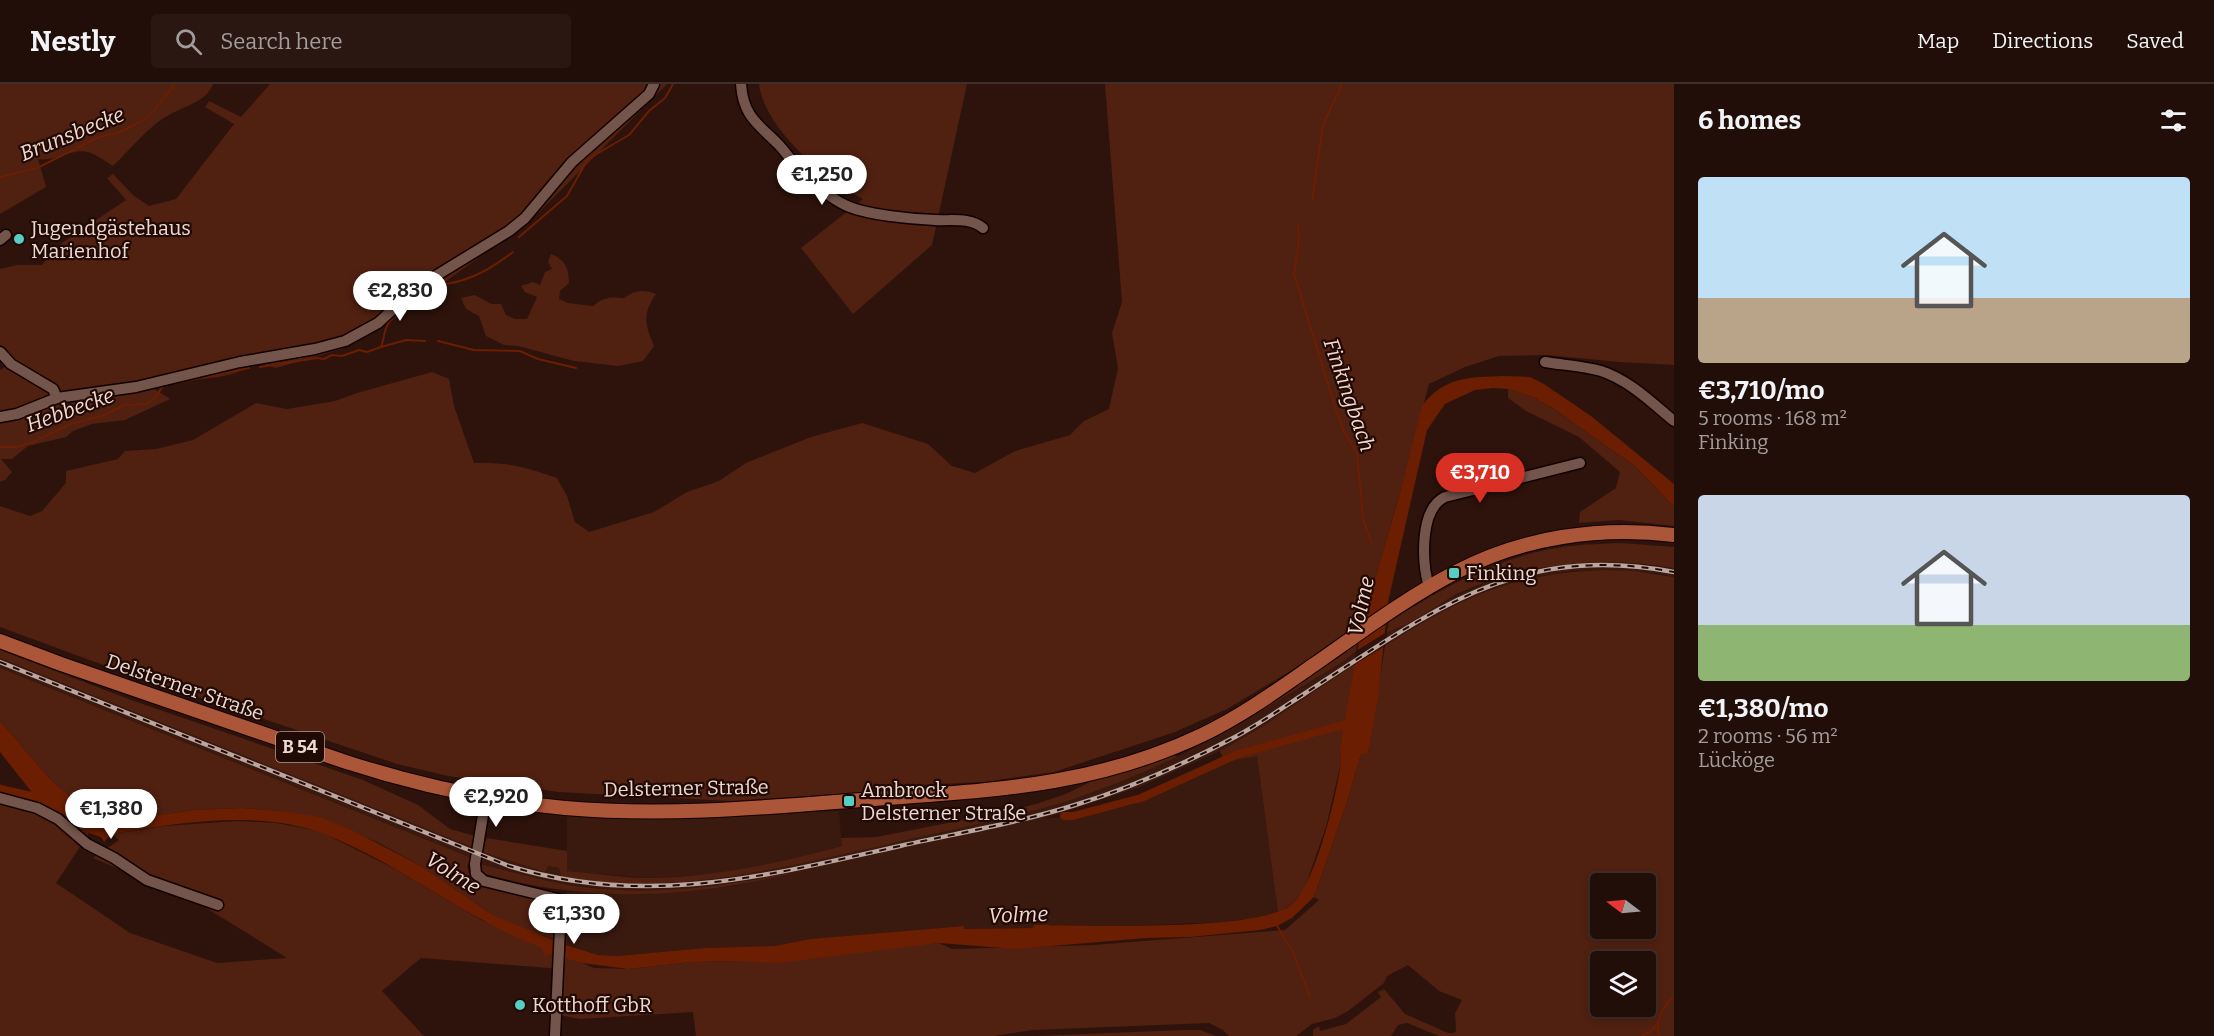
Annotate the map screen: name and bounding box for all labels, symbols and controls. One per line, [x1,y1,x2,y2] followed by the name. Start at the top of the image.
[151,14,571,68] search box
[30,25,115,58] text: Nestly
[172,25,205,58] icon: search
[220,28,342,55] text: Search here
[1917,28,1959,54] text: Map
[1992,28,2093,54] text: Directions
[2126,28,2184,54] text: Saved
[16,101,128,167] water label: Brunsbecke
[2157,104,2190,137] icon: filters
[1698,105,1801,136] text: 6 homes
[773,155,871,206] pin: €1,250
[791,162,853,186] text: €1,250
[30,216,191,263] place label: Jugendgästehaus Marienhof
[1890,216,1998,324] icon: home
[12,232,26,246] marker: Jugendgästehaus Marienhof
[351,271,449,322] pin: €2,830
[367,278,433,302] text: €2,830
[1317,335,1381,455] water label: Finkingbach
[1698,375,1825,406] text: €3,710/mo
[22,382,118,438] water label: Hebbecke
[1698,406,1847,430] text: 5 rooms · 168 m²
[1698,430,1768,454] text: Finking
[1431,453,1529,504] pin: €3,710
[1450,460,1510,484] text: €3,710
[1890,534,1998,642] icon: home
[1466,561,1536,585] place label: Finking
[1447,566,1461,580] marker: Finking
[1342,574,1380,638] water label: Volme
[103,649,267,725] street label: Delsterner Straße
[1698,693,1829,724] text: €1,380/mo
[1698,724,1838,748] text: 2 rooms · 56 m²
[276,732,324,762] road number: B 54
[1698,748,1775,772] text: Lücköge
[603,775,769,801] street label: Delsterner Straße
[447,777,545,828] pin: €2,920
[861,778,1026,825] place label: Ambrock Delsterner Straße
[463,784,529,808] text: €2,920
[62,789,160,840] pin: €1,380
[842,794,856,808] marker: Ambrock Delsterner Straße
[79,796,143,820] text: €1,380
[421,846,486,900] water label: Volme
[1590,873,1656,939] north arrow
[1590,873,1656,1017] map controls
[525,894,623,945] pin: €1,330
[543,901,605,925] text: €1,330
[988,901,1049,929] water label: Volme
[1590,951,1656,1017] button: layers
[532,993,652,1017] place label: Kotthoff GbR
[513,998,527,1012] marker: Kotthoff GbR

